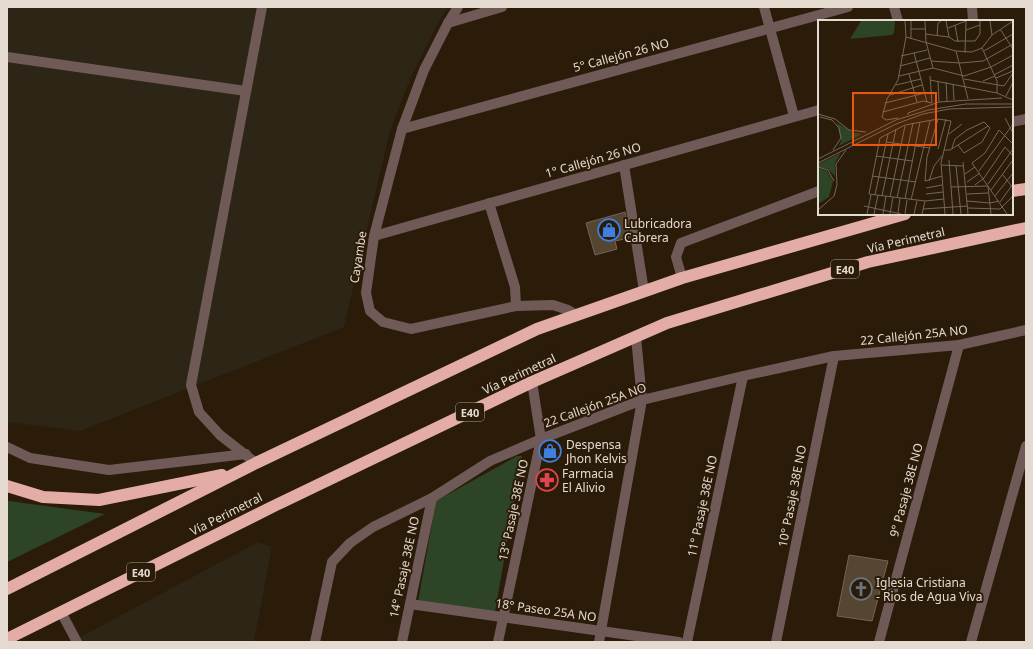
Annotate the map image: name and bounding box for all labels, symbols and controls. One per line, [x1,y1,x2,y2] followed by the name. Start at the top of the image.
[818,20,1013,215] inset map
[571,34,671,76] street label: 5° Callejón 26 NO
[543,138,643,182] street label: 1° Callejón 26 NO
[624,215,692,246] place label: Lubricadora Cabrera
[596,217,622,243] shop icon: Lubricadora Cabrera
[866,223,946,257] street label: Vía Perimetral
[345,230,371,284] street label: Cayambe
[831,260,859,278] road number: E40
[859,321,969,349] street label: 22 Callejón 25A NO
[480,350,558,398] street label: Vía Perimetral
[541,379,649,431] street label: 22 Callejón 25A NO
[456,403,484,421] road number: E40
[565,436,627,467] place label: Despensa Jhon Kelvis
[537,438,563,464] shop icon: Despensa Jhon Kelvis
[885,441,927,539] street label: 9° Pasaje 38E NO
[774,444,810,548] street label: 10° Pasaje 38E NO
[683,454,721,558] street label: 11° Pasaje 38E NO
[494,458,532,562] street label: 13° Pasaje 38E NO
[562,465,613,496] place label: Farmacia El Alivio
[534,467,560,493] pharmacy icon: Farmacia El Alivio
[187,488,265,540] street label: Vía Perimetral
[385,515,423,619] street label: 14° Pasaje 38E NO
[127,563,155,581] road number: E40
[876,574,982,605] place label: Iglesia Cristiana - Rios de Agua Viva
[848,576,874,602] church icon: Iglesia Cristiana - Rios de Agua Viva
[494,594,598,626] street label: 18° Paseo 25A NO

